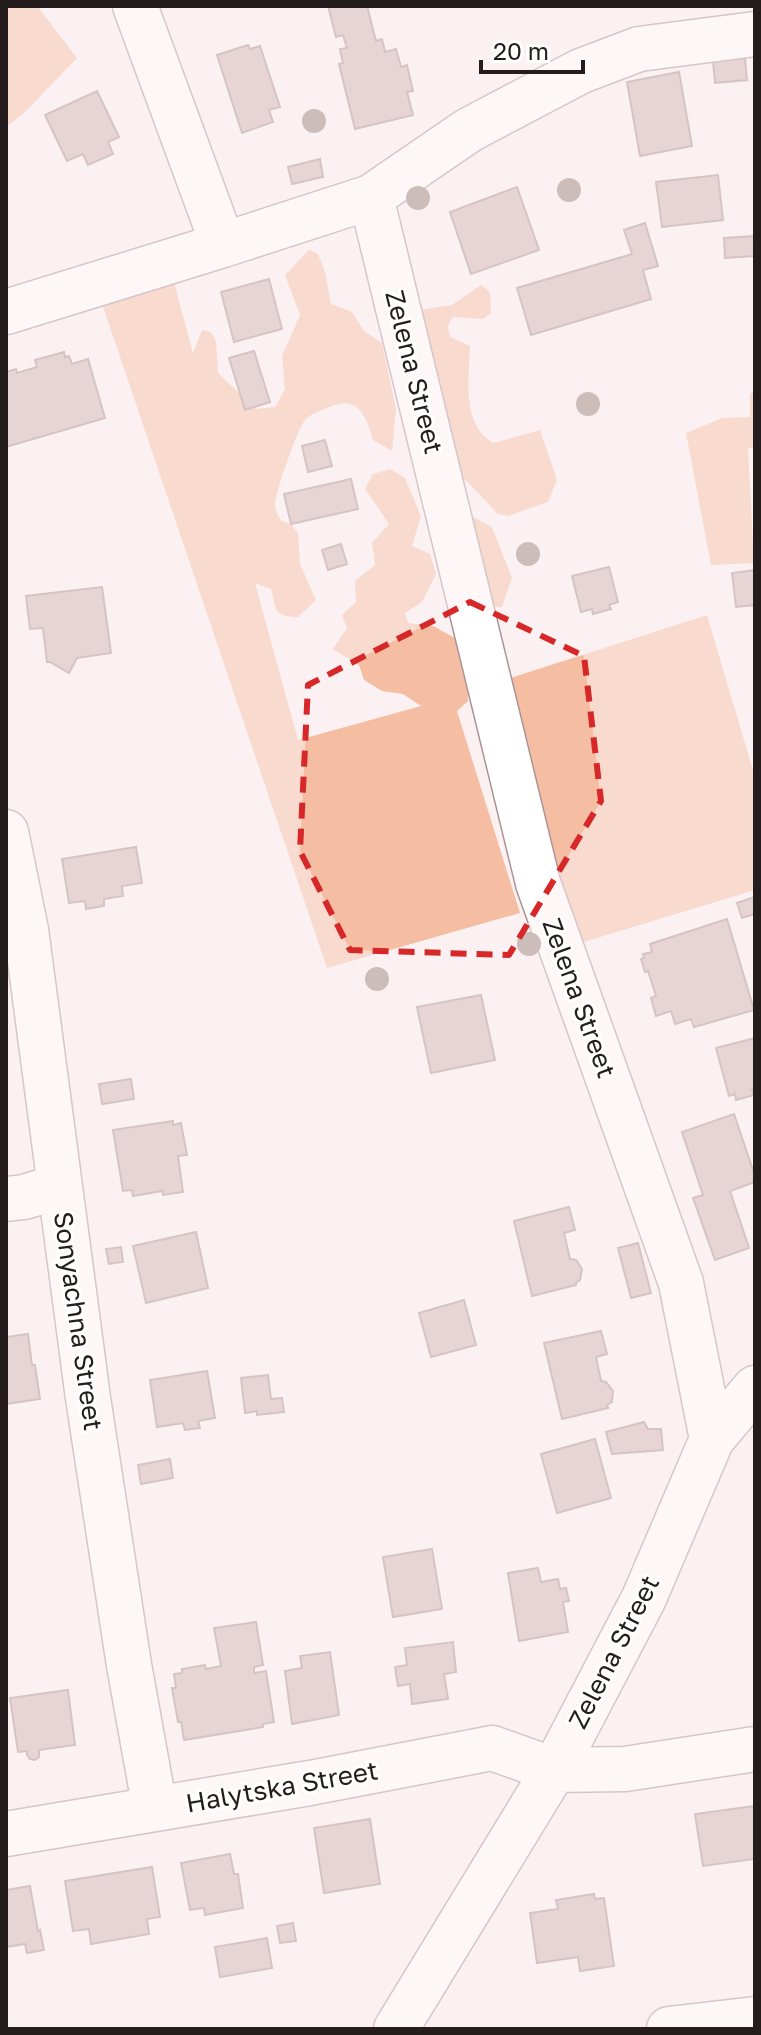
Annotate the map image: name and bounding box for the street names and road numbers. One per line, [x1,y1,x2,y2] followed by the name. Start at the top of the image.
[379,287,450,457] street label: Zelena Street
[536,914,623,1082] street label: Zelena Street
[48,1210,109,1432] street label: Sonyachna Street
[562,1570,665,1733] street label: Zelena Street
[184,1754,380,1819] street label: Halytska Street

